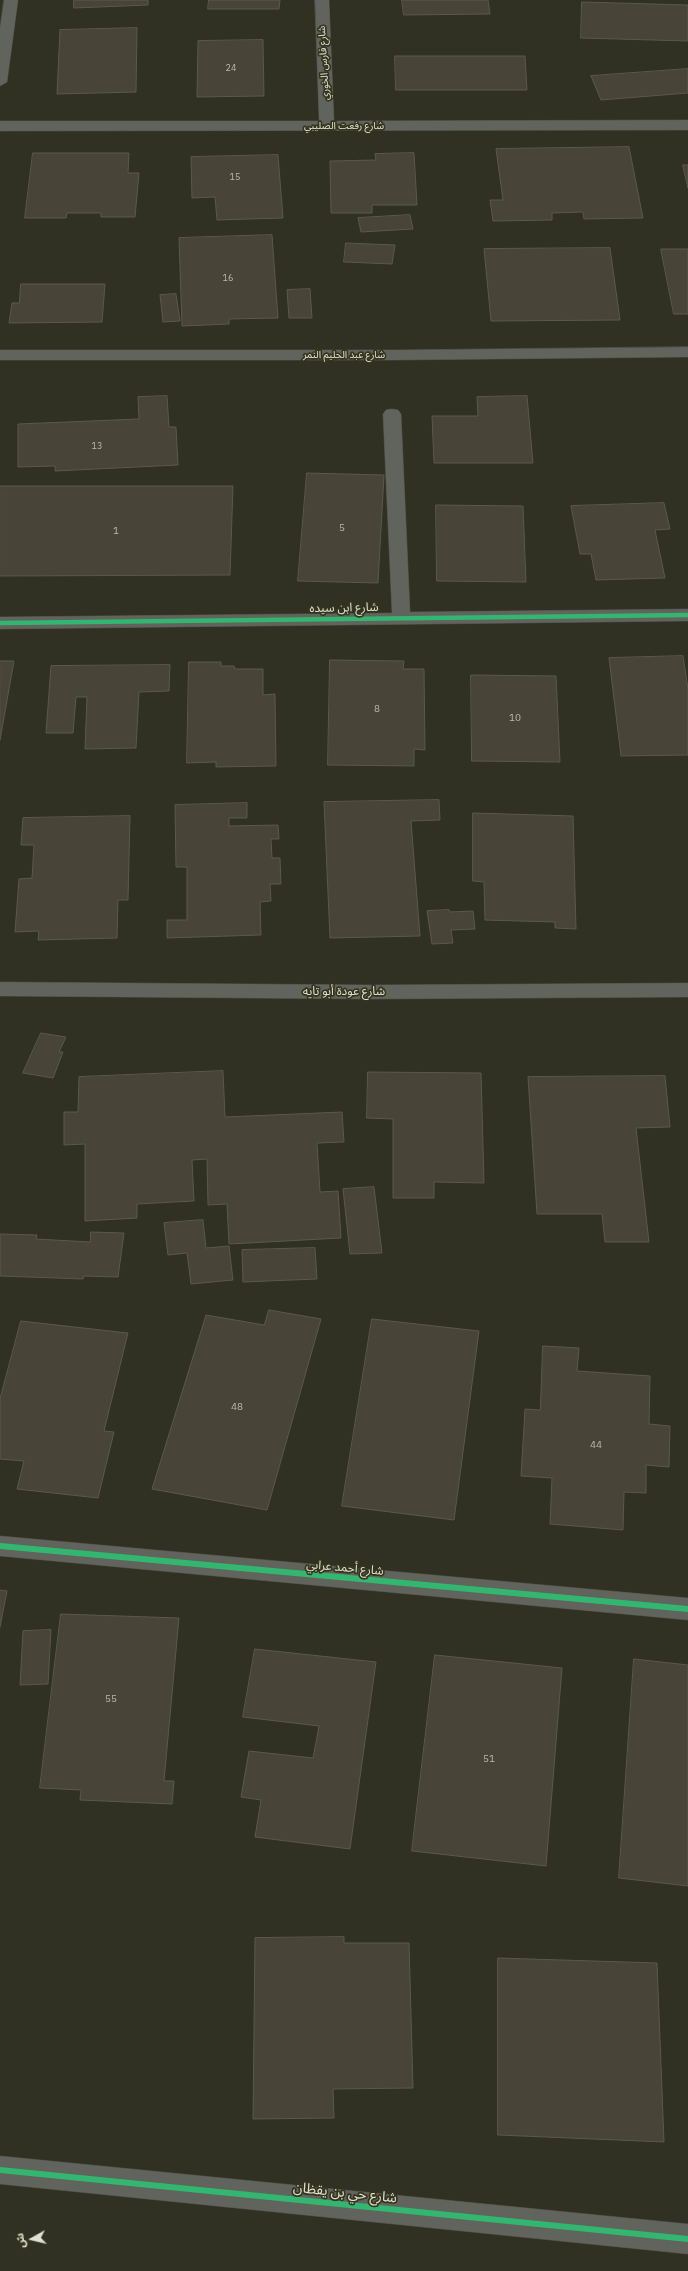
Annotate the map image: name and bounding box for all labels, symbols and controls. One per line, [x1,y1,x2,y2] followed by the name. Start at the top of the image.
[316,26,332,100] street label: شارع فارس الخوري
[226,63,236,73] house number: 24
[304,120,384,132] street label: شارع رفعت الصليبي
[230,172,240,182] house number: 15
[223,273,233,283] house number: 16
[303,349,385,361] street label: شارع عبد الحليم النمر
[92,441,102,451] house number: 13
[339,522,345,534] house number: 5
[113,525,119,537] house number: 1
[309,600,379,616] street label: شارع ابن سيده
[374,703,380,715] house number: 8
[509,712,521,724] house number: 10
[303,985,385,999] street label: شارع عودة أبو تايه
[231,1401,243,1413] house number: 48
[590,1439,602,1451] house number: 44
[306,1557,384,1579] street label: شارع أحمد عرابي
[105,1693,117,1705] house number: 55
[483,1753,495,1765] house number: 51
[292,2179,398,2207] street label: شارع حي بن يقظان
[12,2219,52,2259] north arrow
[12,2232,28,2249] text: ش

